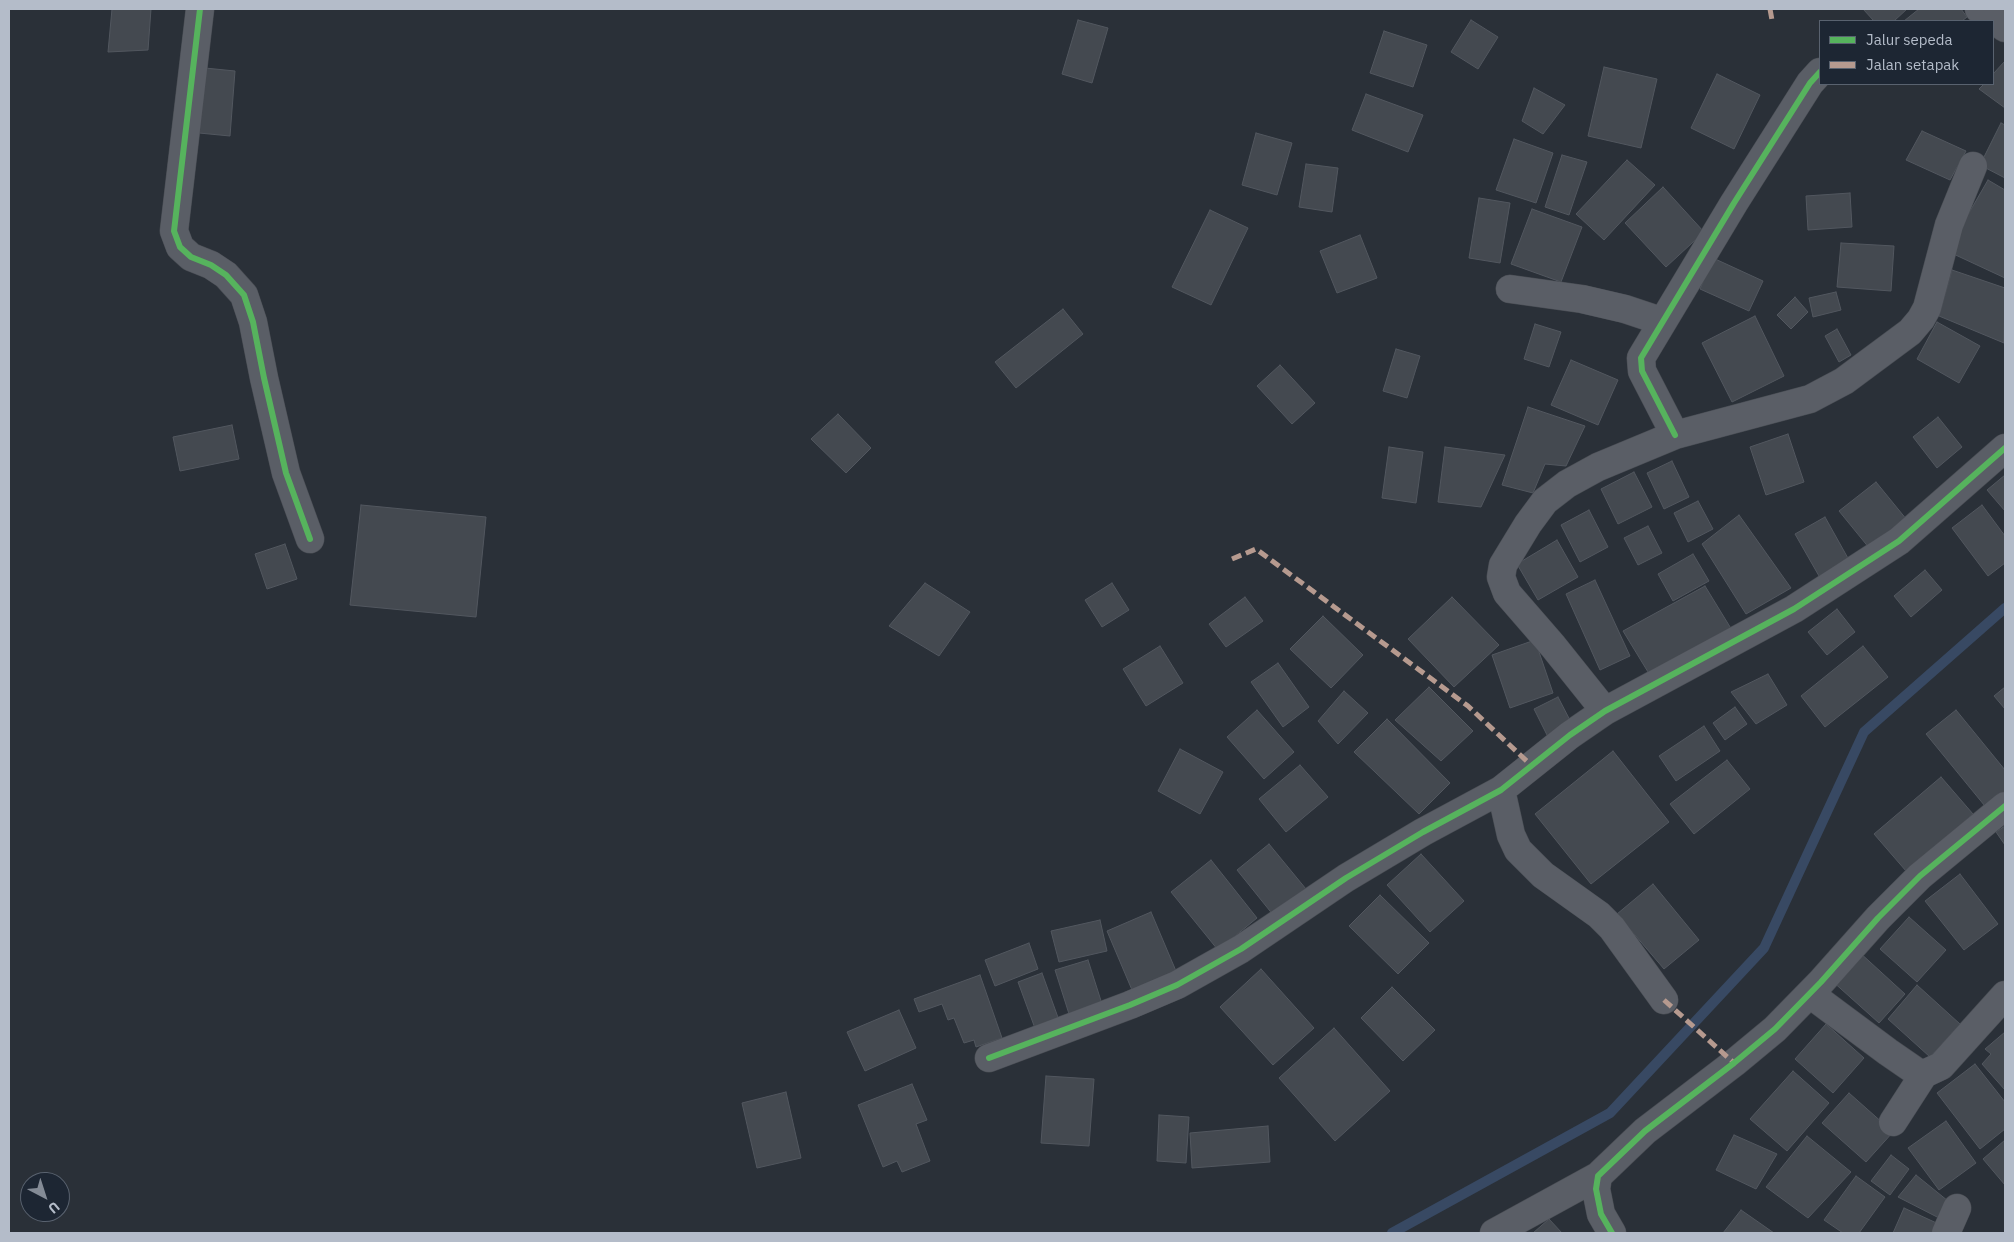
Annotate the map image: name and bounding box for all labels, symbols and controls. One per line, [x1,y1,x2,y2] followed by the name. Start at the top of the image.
[1819,20,1994,85] legend
[1866,30,1953,49] text: Jalur sepeda
[1866,55,1959,74] text: Jalan setapak
[20,1172,70,1222] north arrow
[44,1198,64,1218] text: U

